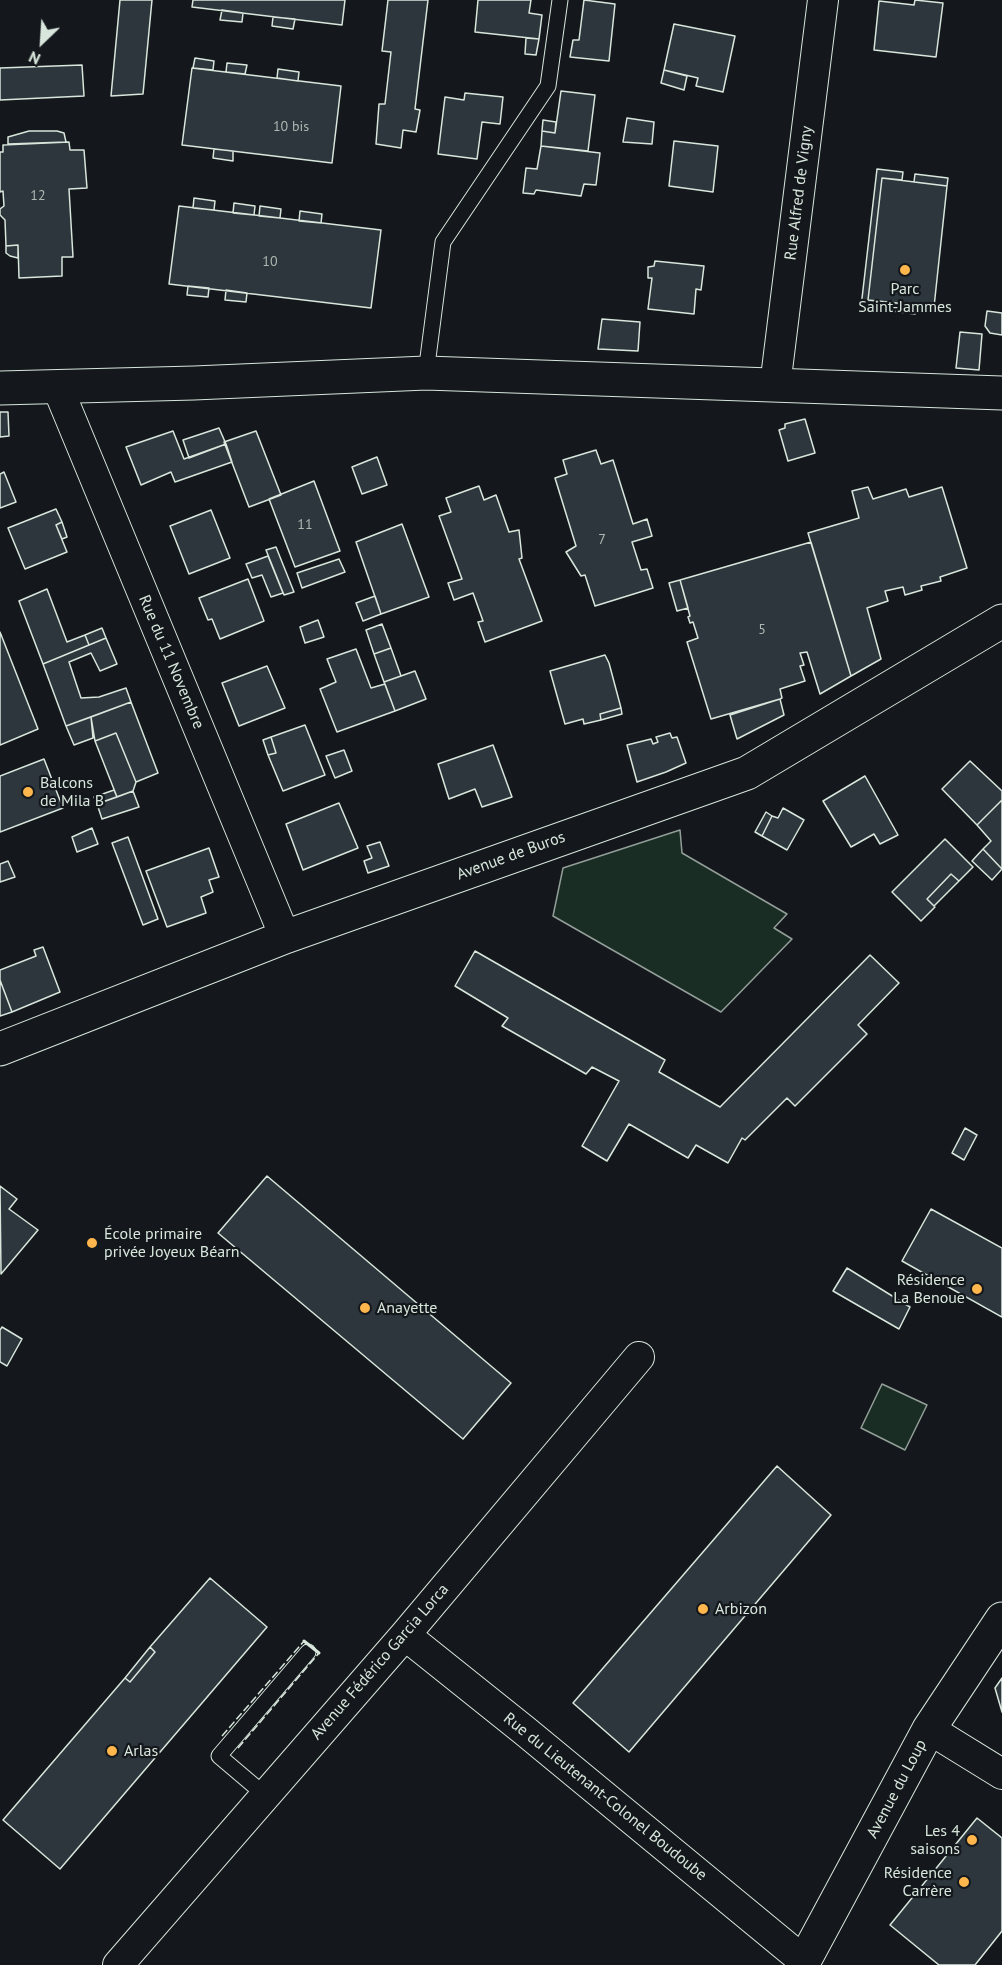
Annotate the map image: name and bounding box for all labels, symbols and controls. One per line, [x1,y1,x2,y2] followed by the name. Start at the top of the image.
[12,12,72,72] north arrow
[25,47,43,70] text: N
[273,119,309,135] house number: 10 bis
[781,125,817,261] street label: Rue Alfred de Vigny
[30,188,46,204] house number: 12
[262,254,278,270] house number: 10
[898,263,912,277] marker: Parc Saint-Jammes
[858,279,952,317] place label: Parc Saint-Jammes
[297,517,313,533] house number: 11
[598,532,606,548] house number: 7
[134,592,208,732] street label: Rue du 11 Novembre
[758,622,766,638] house number: 5
[40,773,104,811] place label: Balcons de Mila B
[21,785,35,799] marker: Balcons de Mila B
[454,827,568,885] street label: Avenue de Buros
[104,1224,239,1262] place label: École primaire privée Joyeux Béarn
[85,1236,99,1250] marker: École primaire privée Joyeux Béarn
[893,1270,965,1308] place label: Résidence La Benoue
[970,1282,984,1296] marker: Résidence La Benoue
[377,1298,437,1318] place label: Anayette
[358,1301,372,1315] marker: Anayette
[307,1580,453,1744] street label: Avenue Fédérico Garcia Lorca
[715,1599,767,1619] place label: Arbizon
[696,1602,710,1616] marker: Arbizon
[499,1709,711,1885] street label: Rue du Lieutenant-Colonel Boudoube
[863,1736,931,1842] street label: Avenue du Loup
[124,1741,158,1761] place label: Arlas
[105,1744,119,1758] marker: Arlas
[910,1821,960,1859] place label: Les 4 saisons
[965,1833,979,1847] marker: Les 4 saisons
[884,1863,952,1901] place label: Résidence Carrère
[957,1875,971,1889] marker: Résidence Carrère

